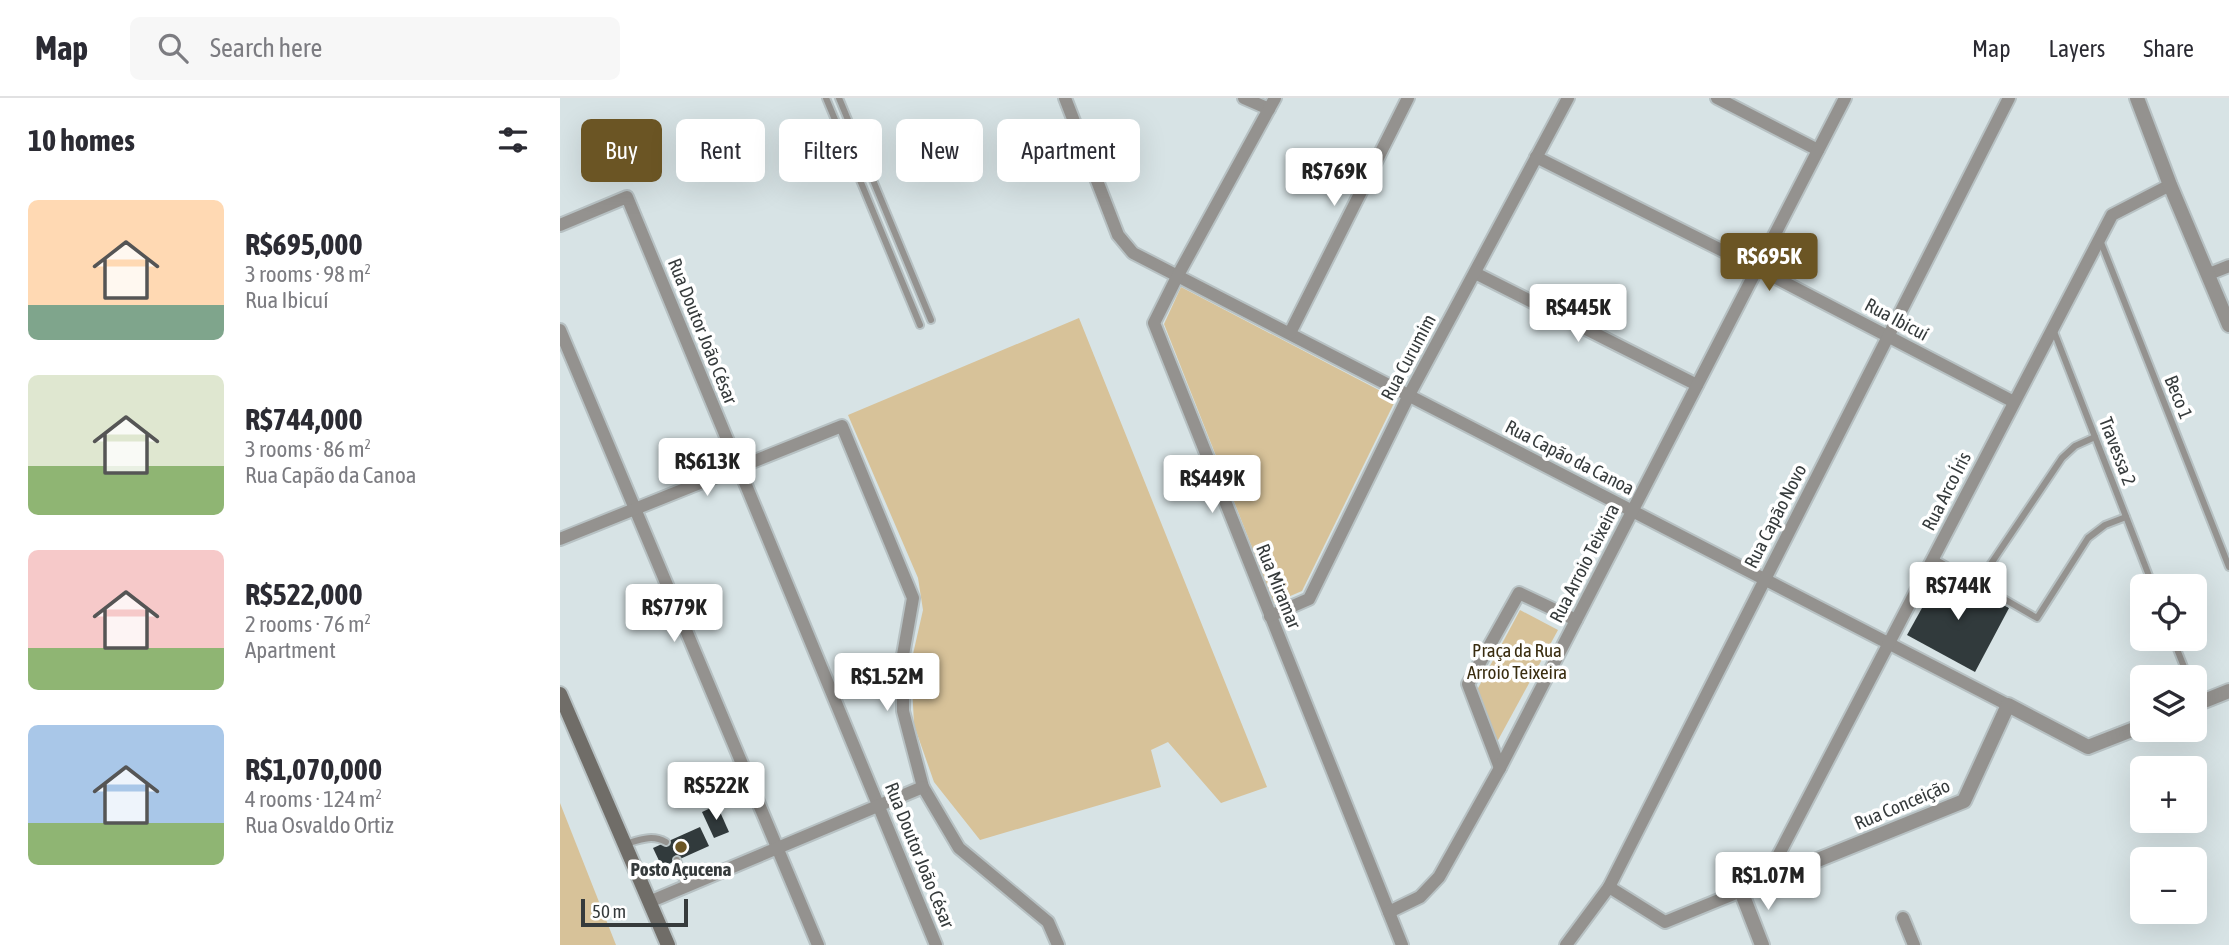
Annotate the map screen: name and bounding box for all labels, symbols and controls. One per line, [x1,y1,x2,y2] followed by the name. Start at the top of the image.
[130,17,620,80] search box
[35,29,88,67] text: Map
[154,29,192,67] icon: search
[210,33,322,63] text: Search here
[1972,35,2011,62] text: Map
[2049,35,2105,62] text: Layers
[2143,35,2194,62] text: Share
[581,119,662,182] chip: Buy
[676,119,765,182] chip: Rent
[779,119,882,182] chip: Filters
[896,119,983,182] chip: New
[997,119,1140,182] chip: Apartment
[494,121,532,159] icon: filters
[28,123,135,157] text: 10 homes
[1277,148,1391,208] pin: R$769K
[1302,158,1366,184] text: R$769K
[245,227,363,261] text: R$695,000
[84,228,168,312] icon: home
[1712,234,1826,293] pin: R$695K
[1737,243,1801,269] text: R$695K
[664,255,742,407] street label: Rua Doutor João César
[245,261,371,287] text: 3 rooms · 98 m²
[1521,285,1635,344] pin: R$445K
[245,287,328,313] text: Rua Ibicuí
[1861,293,1933,345] street label: Rua Ibicuí
[1546,294,1610,320] text: R$445K
[1376,310,1440,404] street label: Rua Curumim
[2160,372,2198,422] street label: Beco 1
[245,402,363,436] text: R$744,000
[84,403,168,487] icon: home
[2095,414,2141,488] street label: Travessa 2
[1502,415,1638,499] street label: Rua Capão da Canoa
[245,436,371,462] text: 3 rooms · 86 m²
[650,438,764,498] pin: R$613K
[675,448,739,474] text: R$613K
[1917,448,1975,534] street label: Rua Arco Íris
[1155,456,1269,515] pin: R$449K
[1739,460,1811,572] street label: Rua Capão Novo
[245,462,417,488] text: Rua Capão da Canoa
[1180,465,1244,491] text: R$449K
[1545,500,1623,626] street label: Rua Arroio Teixeira
[1252,540,1306,632] street label: Rua Miramar
[1901,562,2015,622] pin: R$744K
[1926,572,1990,598] text: R$744K
[2130,574,2207,924] map controls
[2130,574,2207,651] button: locate
[245,577,363,611] text: R$522,000
[84,578,168,662] icon: home
[617,584,731,644] pin: R$779K
[642,594,706,620] text: R$779K
[245,611,371,637] text: 2 rooms · 76 m²
[245,637,336,663] text: Apartment
[1467,639,1567,683] park label: Praça da Rua Arroio Teixeira
[822,654,952,713] pin: R$1.52M
[850,663,924,689] text: R$1.52M
[2130,665,2207,742] button: layers
[245,752,382,786] text: R$1,070,000
[84,753,168,837] icon: home
[2130,756,2207,833] button: +
[659,762,773,822] pin: R$522K
[684,772,748,798] text: R$522K
[1851,774,1953,834] street label: Rua Conceição
[881,779,959,931] street label: Rua Doutor João César
[245,786,382,812] text: 4 rooms · 124 m²
[245,812,394,838] text: Rua Osvaldo Ortiz
[673,839,689,855] marker: Posto Açucena
[2130,847,2207,924] button: −
[1703,852,1833,912] pin: R$1.07M
[631,858,732,880] place label: Posto Açucena
[1731,862,1805,888] text: R$1.07M
[581,896,688,928] scale bar
[592,900,626,922] text: 50 m

